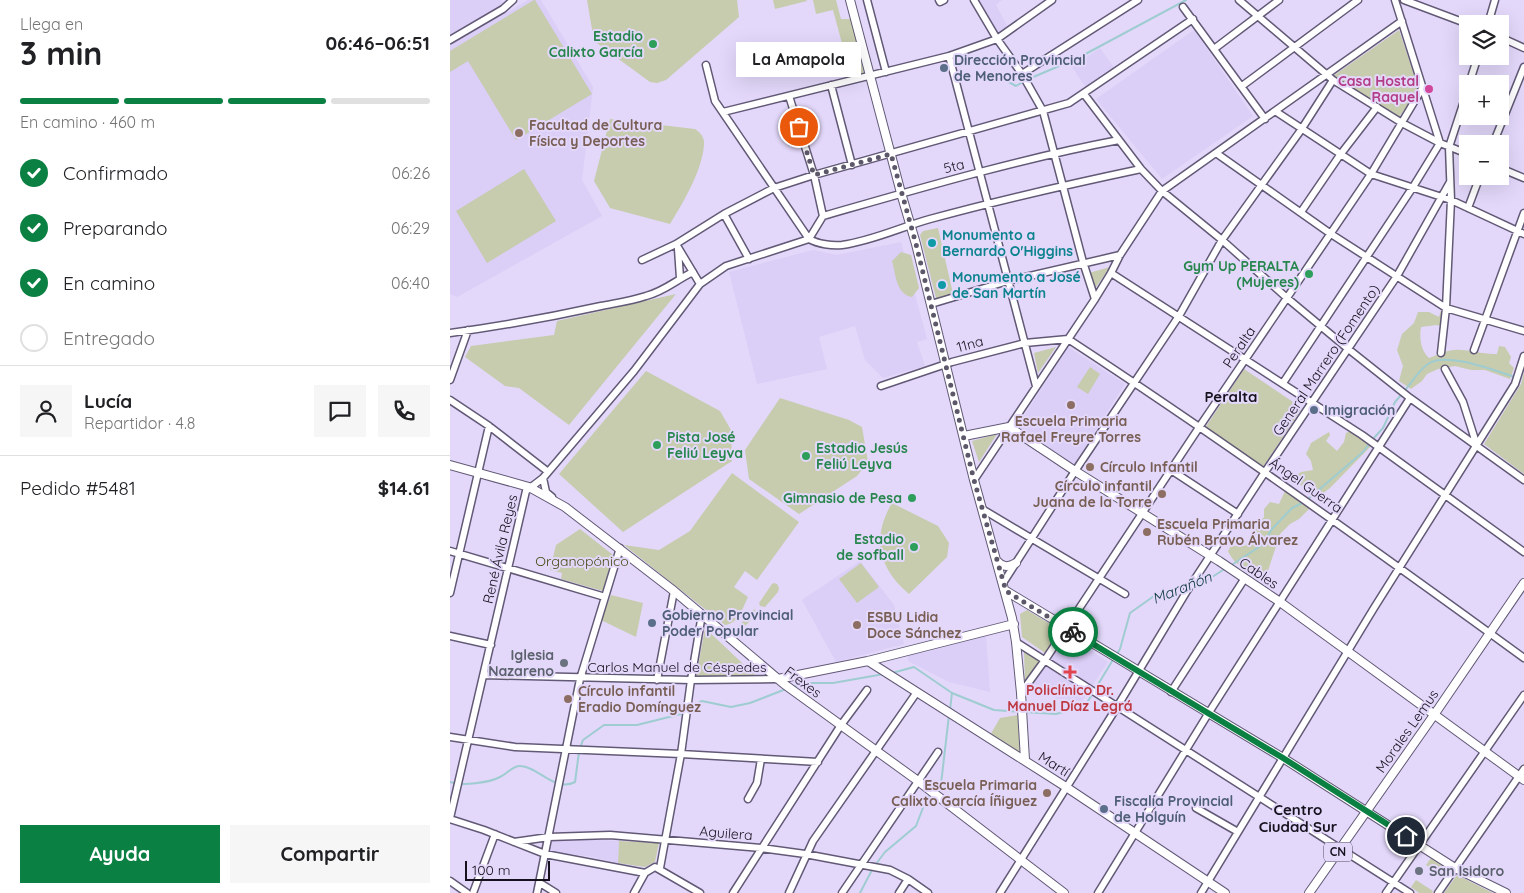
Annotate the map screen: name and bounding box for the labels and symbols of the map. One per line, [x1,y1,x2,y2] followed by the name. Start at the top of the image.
[549,27,643,61] place label: Estadio Calixto García
[647,38,659,50] marker: Estadio Calixto García
[736,42,862,77] callout: La Amapola
[954,51,1086,85] place label: Dirección Provincial de Menores
[938,62,950,74] marker: Dirección Provincial de Menores
[1338,72,1419,106] place label: Casa Hostal Raquel
[1423,83,1435,95] marker: Casa Hostal Raquel
[778,106,820,148] pin
[529,116,662,150] place label: Facultad de Cultura Física y Deportes
[513,127,525,139] marker: Facultad de Cultura Física y Deportes
[942,155,966,177] street label: 5ta
[942,226,1073,260] place label: Monumento a Bernardo O'Higgins
[926,237,938,249] marker: Monumento a Bernardo O'Higgins
[1183,257,1299,291] place label: Gym Up PERALTA (Mujeres)
[952,268,1081,302] place label: Monumento a José de San Martín
[1303,268,1315,280] marker: Gym Up PERALTA (Mujeres)
[936,279,948,291] marker: Monumento a José de San Martín
[1269,281,1383,439] street label: General Marrero (Fomento)
[1219,323,1259,371] street label: Peralta
[955,332,985,356] street label: 11na
[1204,387,1258,406] district label: Peralta
[1065,399,1077,411] marker: Escuela Primaria Rafael Freyre Torres
[1324,401,1395,419] place label: Imigración
[1308,404,1320,416] marker: Imigración
[1001,412,1141,446] place label: Escuela Primaria Rafael Freyre Torres
[667,428,743,462] place label: Pista José Feliú Leyva
[651,439,663,451] marker: Pista José Feliú Leyva
[816,439,908,473] place label: Estadio Jesús Feliú Leyva
[800,450,812,462] marker: Estadio Jesús Feliú Leyva
[1266,453,1346,517] street label: Ángel Guerra
[1100,458,1198,476] place label: Círculo Infantil
[1084,461,1096,473] marker: Círculo Infantil
[1033,477,1152,511] place label: Círculo infantil Juana de la Torre
[1156,488,1168,500] marker: Círculo infantil Juana de la Torre
[783,489,902,507] place label: Gimnasio de Pesa
[906,492,918,504] marker: Gimnasio de Pesa
[479,493,521,605] street label: René Ávila Reyes
[1157,515,1298,549] place label: Escuela Primaria Rubén Bravo Álvarez
[1141,526,1153,538] marker: Escuela Primaria Rubén Bravo Álvarez
[836,530,904,564] place label: Estadio de sofball
[908,541,920,553] marker: Estadio de sofball
[535,552,629,570] park label: Organopónico
[1236,553,1282,593] street label: Cables
[1149,567,1215,608] water label: Marañón
[662,606,793,640] place label: Gobierno Provincial Poder Popular
[1048,607,1098,657] courier
[867,608,962,642] place label: ESBU Lidia Doce Sánchez
[646,617,658,629] marker: Gobierno Provincial Poder Popular
[851,619,863,631] marker: ESBU Lidia Doce Sánchez
[488,646,554,680] place label: Iglesia Nazareno
[558,657,570,669] marker: Iglesia Nazareno
[587,658,767,676] street label: Carlos Manuel de Céspedes
[781,662,825,702] street label: Frexes
[1063,665,1077,679] marker: Policlínico Dr. Manuel Díaz Legrá
[1007,681,1133,715] place label: Policlínico Dr. Manuel Díaz Legrá
[578,682,701,716] place label: Círculo infantil Eradio Domínguez
[1372,686,1442,776] street label: Morales Lemus
[562,693,574,705] marker: Círculo infantil Eradio Domínguez
[1035,747,1073,781] street label: Martí
[891,776,1037,810] place label: Escuela Primaria Calixto García Íñiguez
[1041,787,1053,799] marker: Escuela Primaria Calixto García Íñiguez
[1114,792,1233,826] place label: Fiscalía Provincial de Holguín
[1259,800,1338,836] district label: Centro Ciudad Sur
[1098,803,1110,815] marker: Fiscalía Provincial de Holguín
[1385,815,1427,857] pin
[699,822,753,844] street label: Aguilera
[1324,842,1352,862] road number: CN
[465,858,550,881] scale bar
[1429,862,1505,880] place label: San Isidoro
[1413,865,1425,877] marker: San Isidoro

